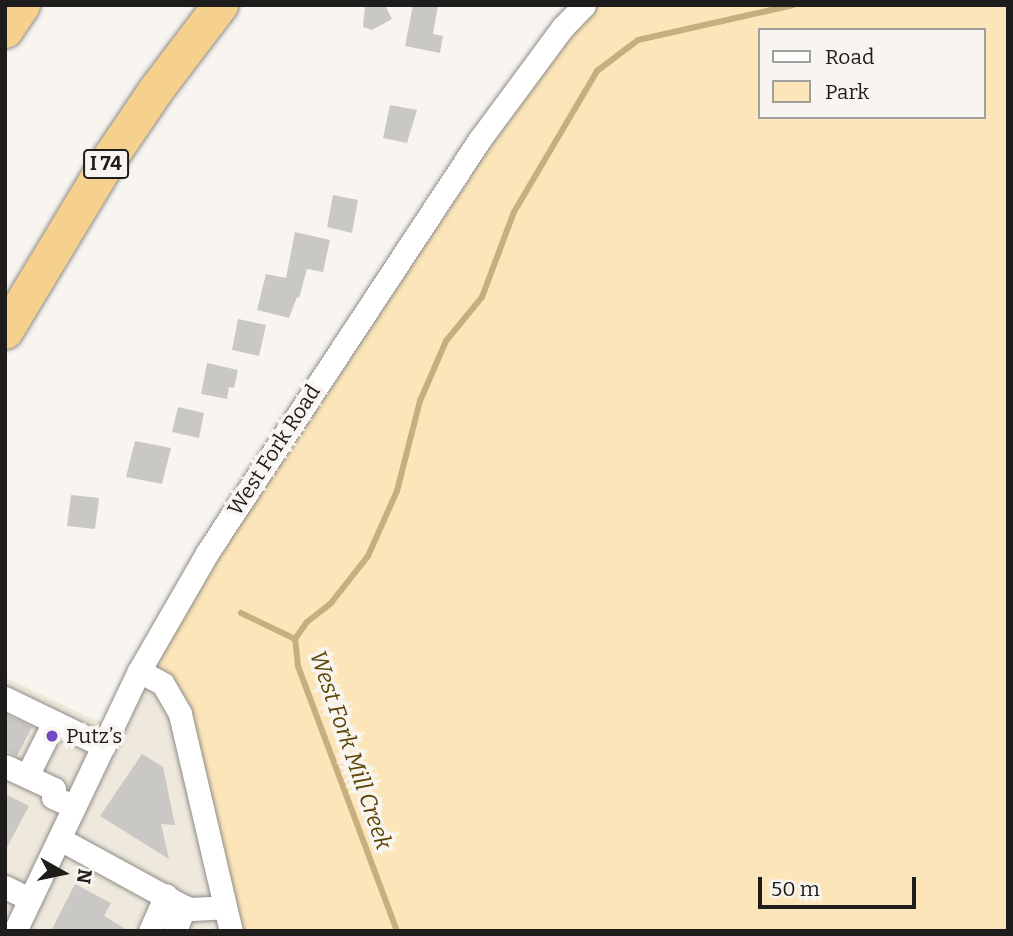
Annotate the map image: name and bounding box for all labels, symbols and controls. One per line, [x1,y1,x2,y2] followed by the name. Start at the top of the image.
[758,28,985,119] legend
[825,44,874,70] text: Road
[825,79,869,105] text: Park
[82,148,130,180] road number: I 74
[222,380,326,520] street label: West Fork Road
[304,647,398,853] water label: West Fork Mill Creek
[66,723,122,749] place label: Putz’s
[44,728,60,744] marker: Putz’s
[28,838,98,908] north arrow
[761,862,918,906] scale bar
[72,867,97,885] text: N
[771,876,820,902] text: 50 m

